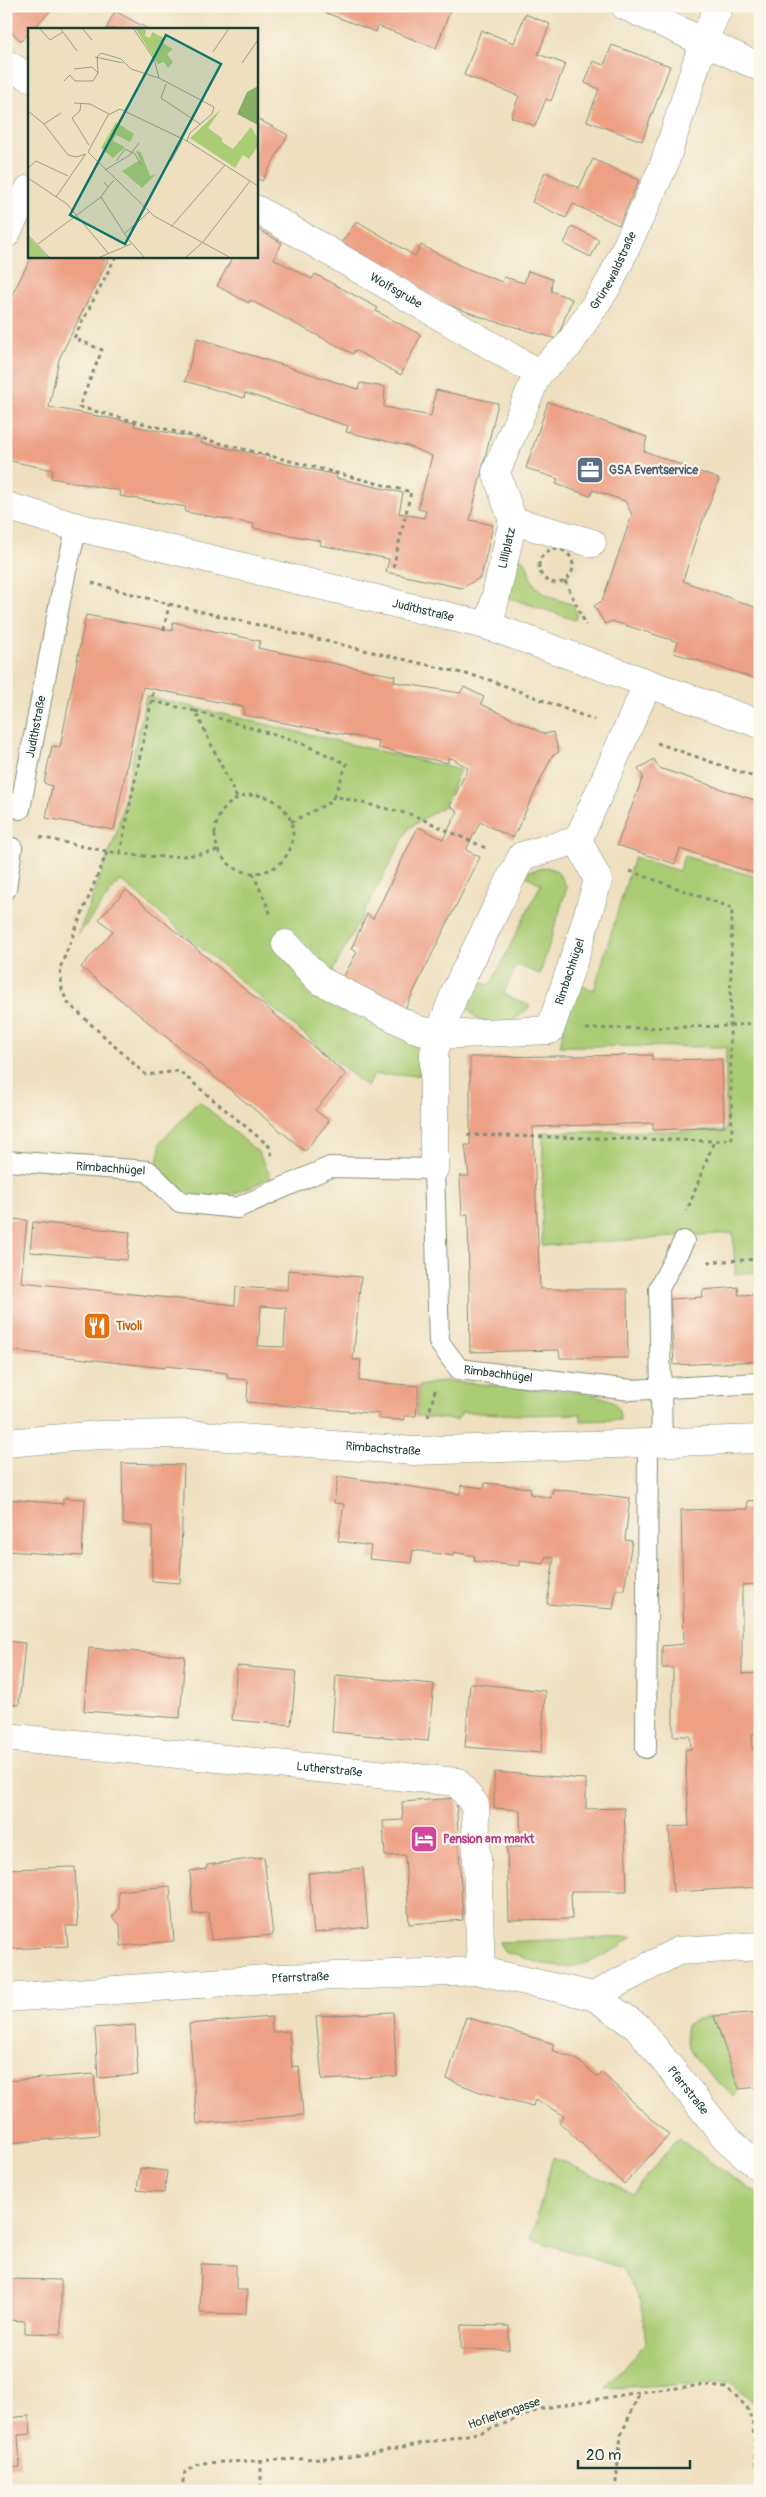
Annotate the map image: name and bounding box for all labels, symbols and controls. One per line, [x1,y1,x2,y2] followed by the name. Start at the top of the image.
[28,28,258,258] inset map
[587,229,640,313] street label: Grünewaldstraße
[367,270,425,312] street label: Wolfsgrube
[575,455,605,485] office icon: GSA Eventservice
[609,463,699,478] place label: GSA Eventservice
[495,526,519,570] street label: Lilliplatz
[391,596,455,625] street label: Judithstraße
[23,694,50,759] street label: Judithstraße
[552,937,588,1007] street label: Rimbachhügel
[76,1159,146,1179] street label: Rimbachhügel
[82,1311,112,1341] restaurant icon: Tivoli
[115,1319,142,1334] place label: Tivoli
[463,1363,534,1386] street label: Rimbachhügel
[345,1439,421,1459] street label: Rimbachstraße
[296,1759,363,1781] street label: Lutherstraße
[409,1824,439,1854] hotel icon: Pension am markt
[443,1832,535,1847] place label: Pension am markt
[271,1969,330,1987] street label: Pfarrstraße
[664,2063,712,2118] street label: Pfarrstraße
[466,2394,542,2433] street label: Hofleitengasse
[578,2437,691,2469] scale bar
[586,2446,621,2465] text: 20 m

